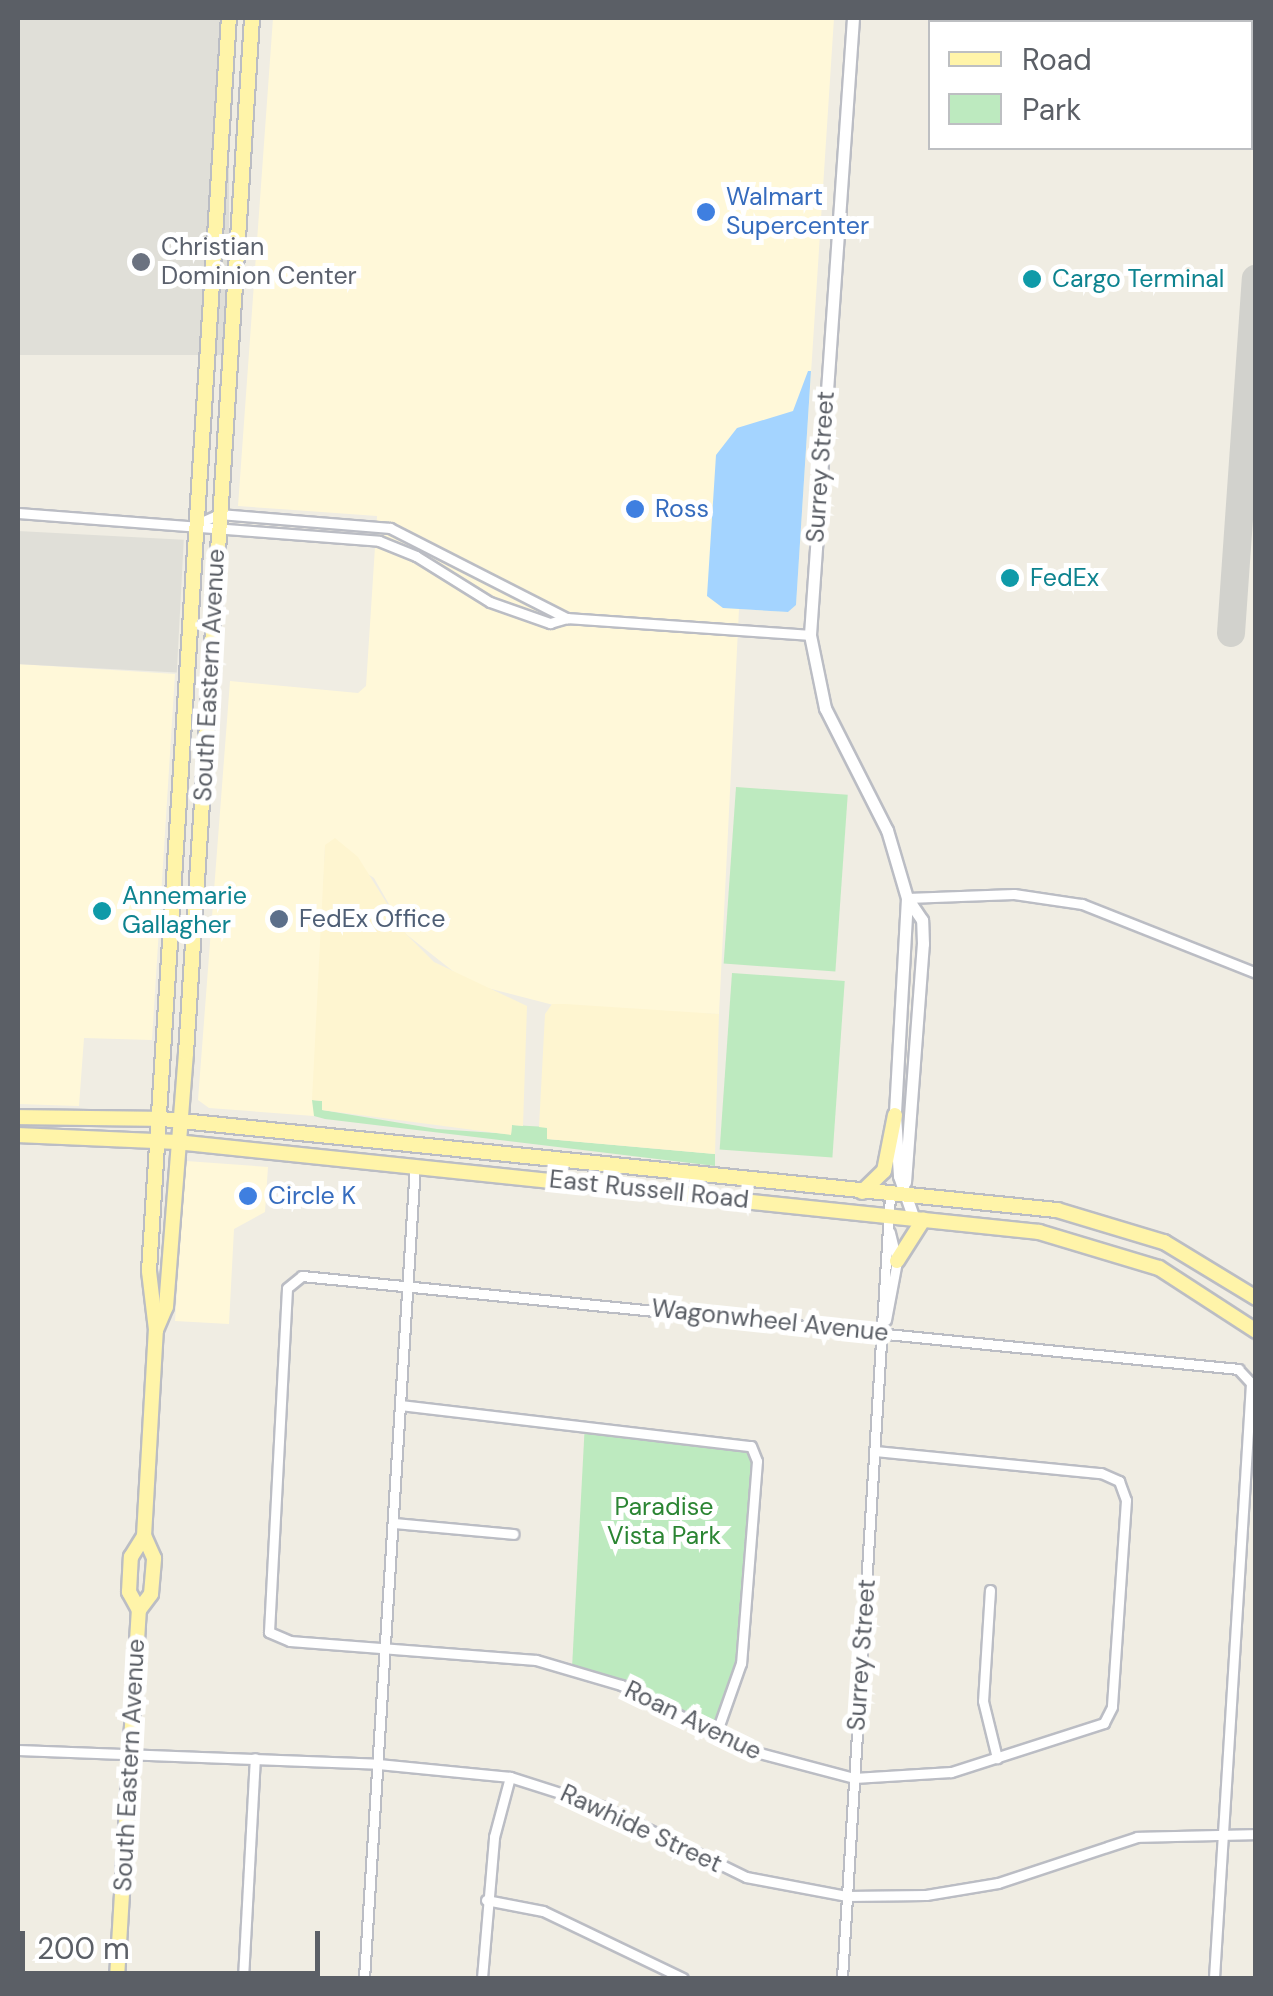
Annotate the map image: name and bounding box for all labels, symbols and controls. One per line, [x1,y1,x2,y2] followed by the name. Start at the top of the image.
[928,20,1253,150] legend
[1022,40,1092,79] text: Road
[1022,90,1081,129] text: Park
[726,183,869,242] place label: Walmart Supercenter
[695,201,717,223] marker: Walmart Supercenter
[161,233,357,292] place label: Christian Dominion Center
[130,251,152,273] marker: Christian Dominion Center
[1052,264,1224,294] place label: Cargo Terminal
[1021,268,1043,290] marker: Cargo Terminal
[801,390,841,544] street label: Surrey Street
[655,494,709,524] place label: Ross
[624,498,646,520] marker: Ross
[188,548,232,802] street label: South Eastern Avenue
[1030,563,1099,593] place label: FedEx
[999,567,1021,589] marker: FedEx
[122,882,247,941] place label: Annemarie Gallagher
[91,900,113,922] marker: Annemarie Gallagher
[299,904,445,934] place label: FedEx Office
[268,908,290,930] marker: FedEx Office
[548,1165,750,1215] street label: East Russell Road
[268,1181,356,1211] place label: Circle K
[237,1185,259,1207] marker: Circle K
[650,1294,890,1348] street label: Wagonwheel Avenue
[607,1493,721,1552] park label: Paradise Vista Park
[842,1578,882,1732] street label: Surrey Street
[108,1638,152,1892] street label: South Eastern Avenue
[620,1675,766,1767] street label: Roan Avenue
[556,1778,726,1880] street label: Rawhide Street
[25,1911,325,1973] scale bar
[37,1929,130,1968] text: 200 m

